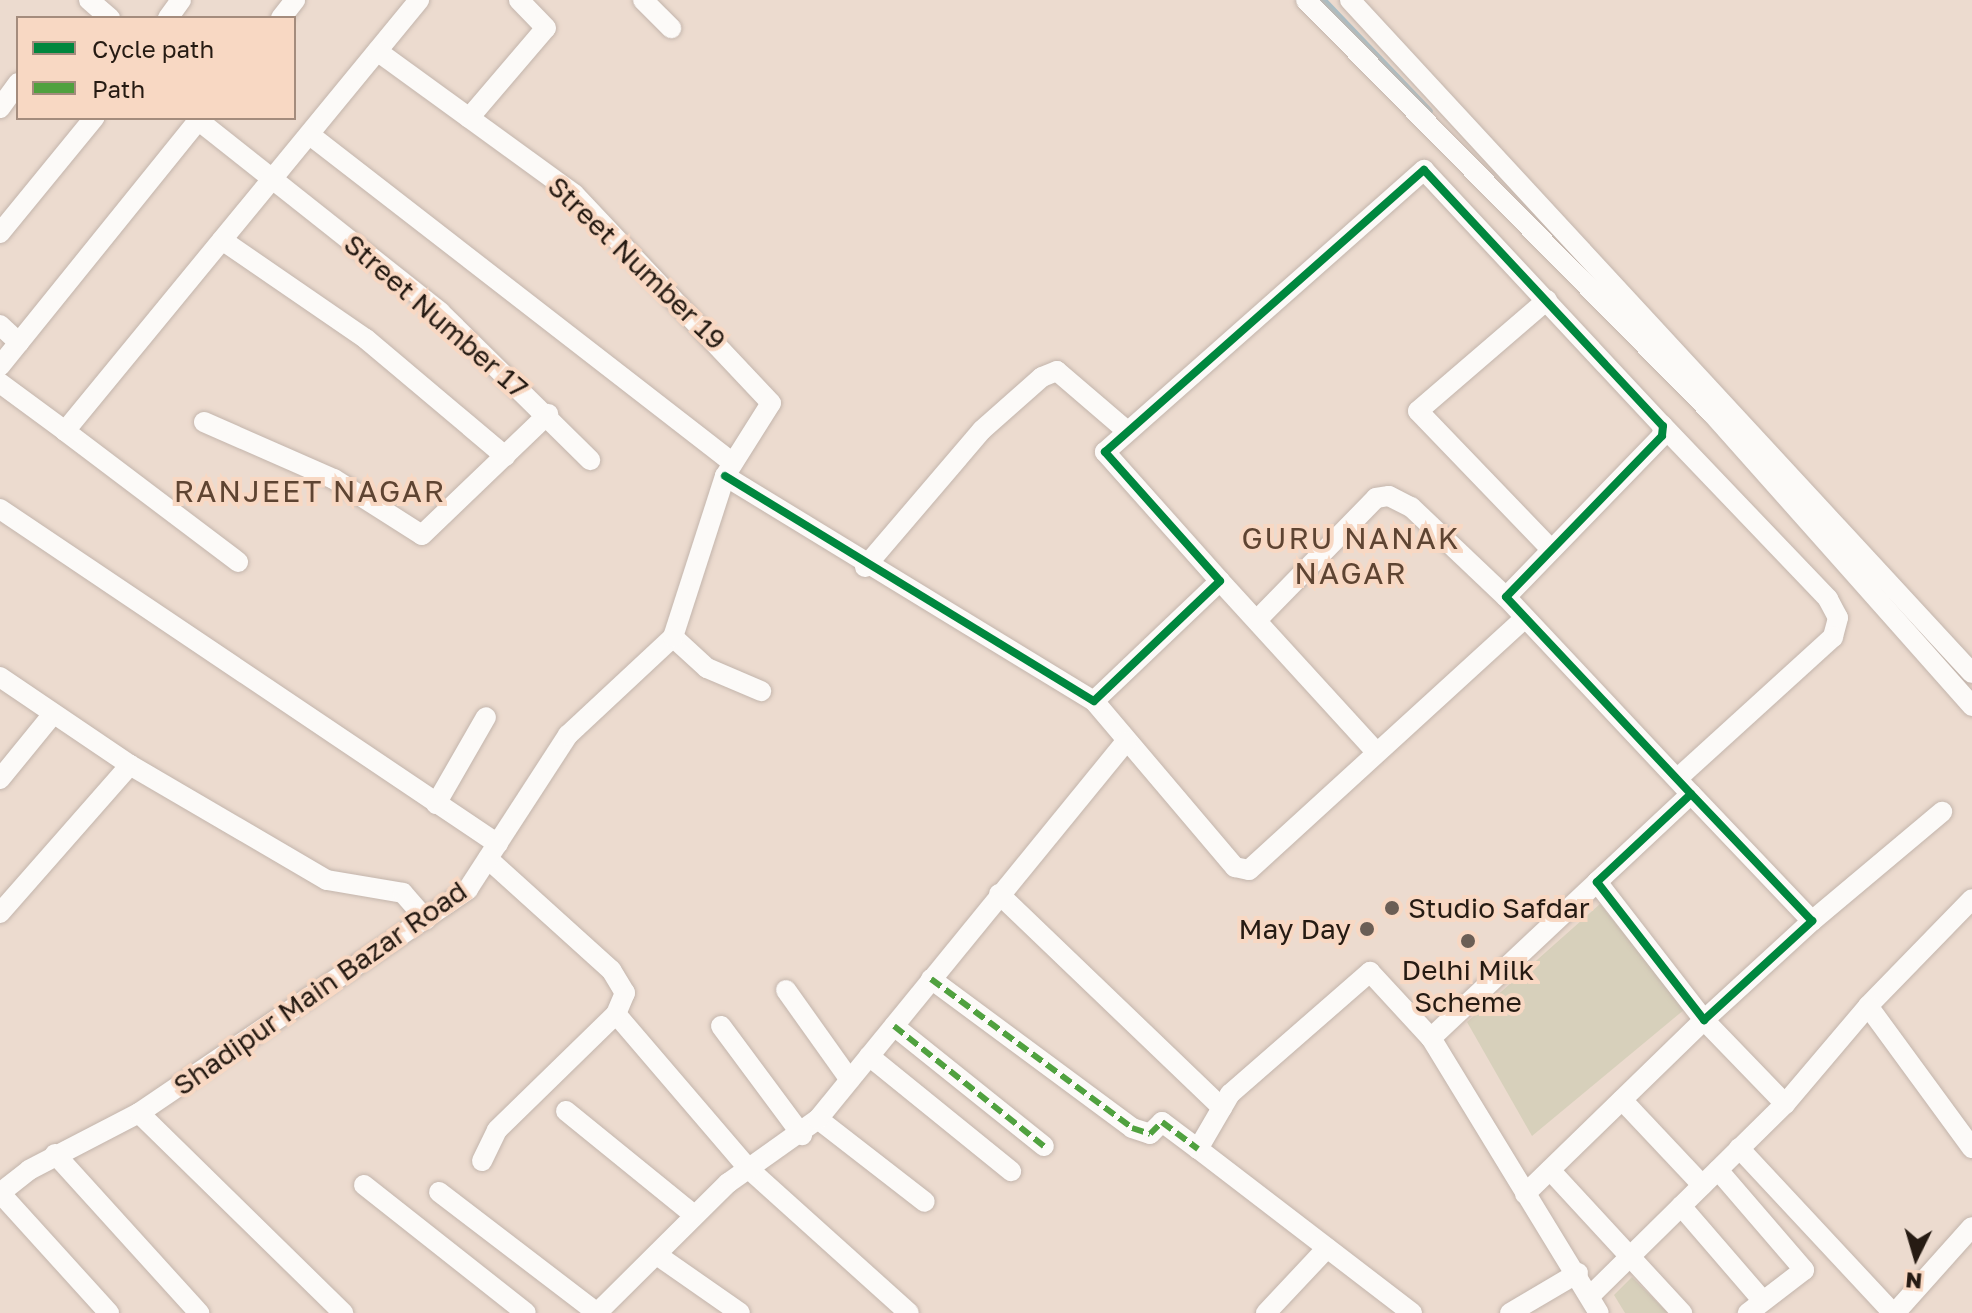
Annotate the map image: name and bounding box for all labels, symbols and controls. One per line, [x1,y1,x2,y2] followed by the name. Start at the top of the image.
[16,16,296,120] legend
[92,34,214,63] text: Cycle path
[92,74,145,103] text: Path
[541,169,733,357] street label: Street Number 19
[337,227,535,405] street label: Street Number 17
[174,473,446,509] district label: RANJEET NAGAR
[1241,520,1461,590] district label: GURU NANAK NAGAR
[167,874,473,1102] street label: Shadipur Main Bazar Road
[1408,891,1590,925] place label: Studio Safdar
[1383,899,1401,917] marker: Studio Safdar
[1238,912,1351,946] place label: May Day
[1358,920,1376,938] marker: May Day
[1459,932,1477,950] marker: Delhi Milk Scheme
[1402,953,1534,1019] place label: Delhi Milk Scheme
[1876,1217,1956,1297] north arrow
[1904,1267,1923,1296] text: N

